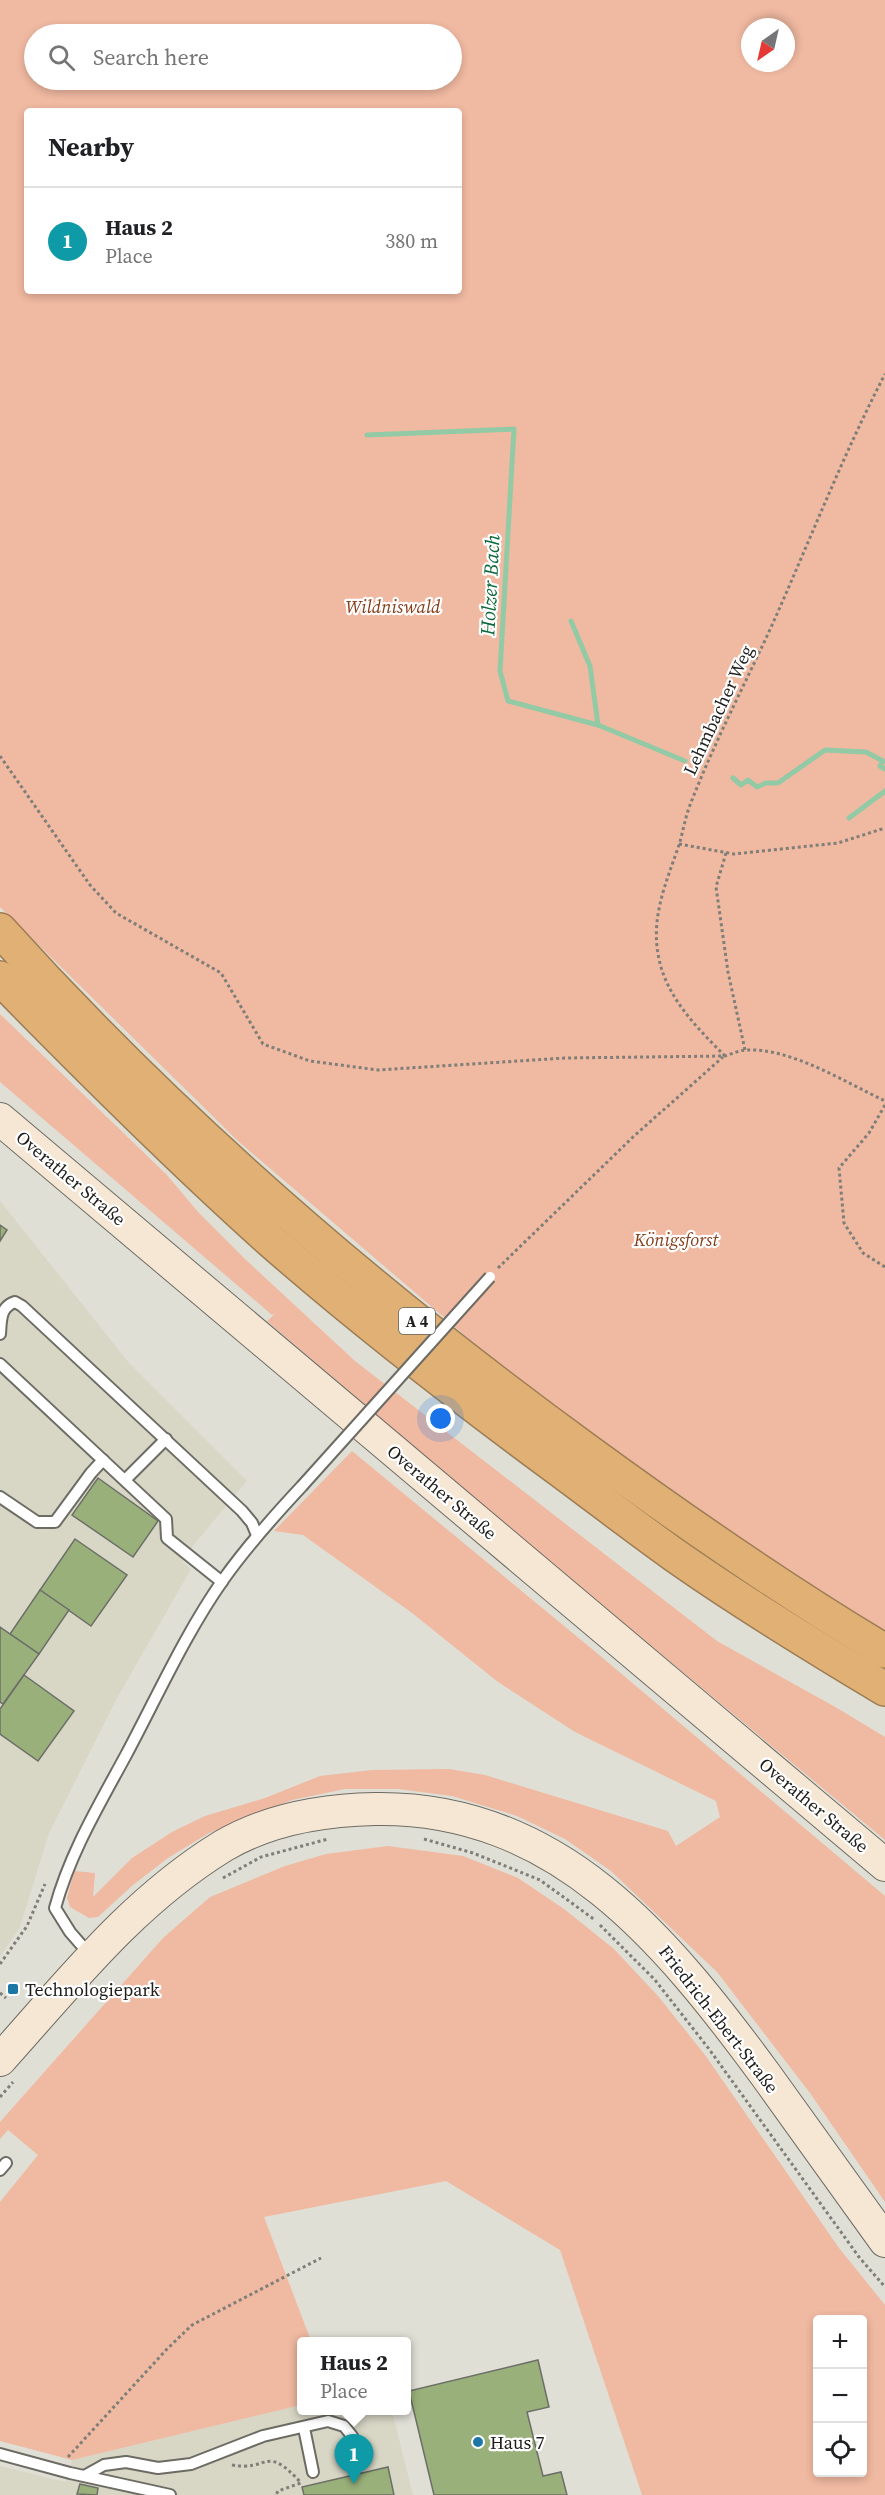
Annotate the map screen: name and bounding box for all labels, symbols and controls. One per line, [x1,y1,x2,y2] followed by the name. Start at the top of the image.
[741,18,795,72] north arrow
[24,24,462,90] search box
[45,41,78,74] icon: search
[93,42,209,72] text: Search here
[48,129,134,165] text: Nearby
[105,212,173,242] text: Haus 2
[62,227,73,255] text: 1
[385,227,438,255] text: 380 m
[105,242,153,270] text: Place
[473,534,507,637] water label: Holzer Bach
[346,594,441,619] park label: Wildniswald
[677,641,759,779] street label: Lehmbacher Weg
[11,1125,131,1231] street label: Overather Straße
[633,1227,719,1252] park label: Königsforst
[399,1308,435,1334] road number: A 4
[426,1404,455,1433] your location
[382,1439,502,1545] street label: Overather Straße
[754,1752,874,1858] street label: Overather Straße
[653,1940,785,2098] street label: Friedrich-Ebert-Straße
[25,1977,160,2002] place label: Technologiepark
[6,1982,20,1996] marker: Technologiepark
[813,2315,867,2477] map controls
[813,2315,867,2369] button: +
[297,2337,411,2415] popup
[320,2347,388,2377] text: Haus 2
[813,2369,867,2423] button: −
[320,2377,368,2405] text: Place
[813,2423,867,2477] button: locate
[490,2430,545,2455] place label: Haus 7
[334,2434,374,2484] pin: 1
[471,2435,485,2449] marker: Haus 7

